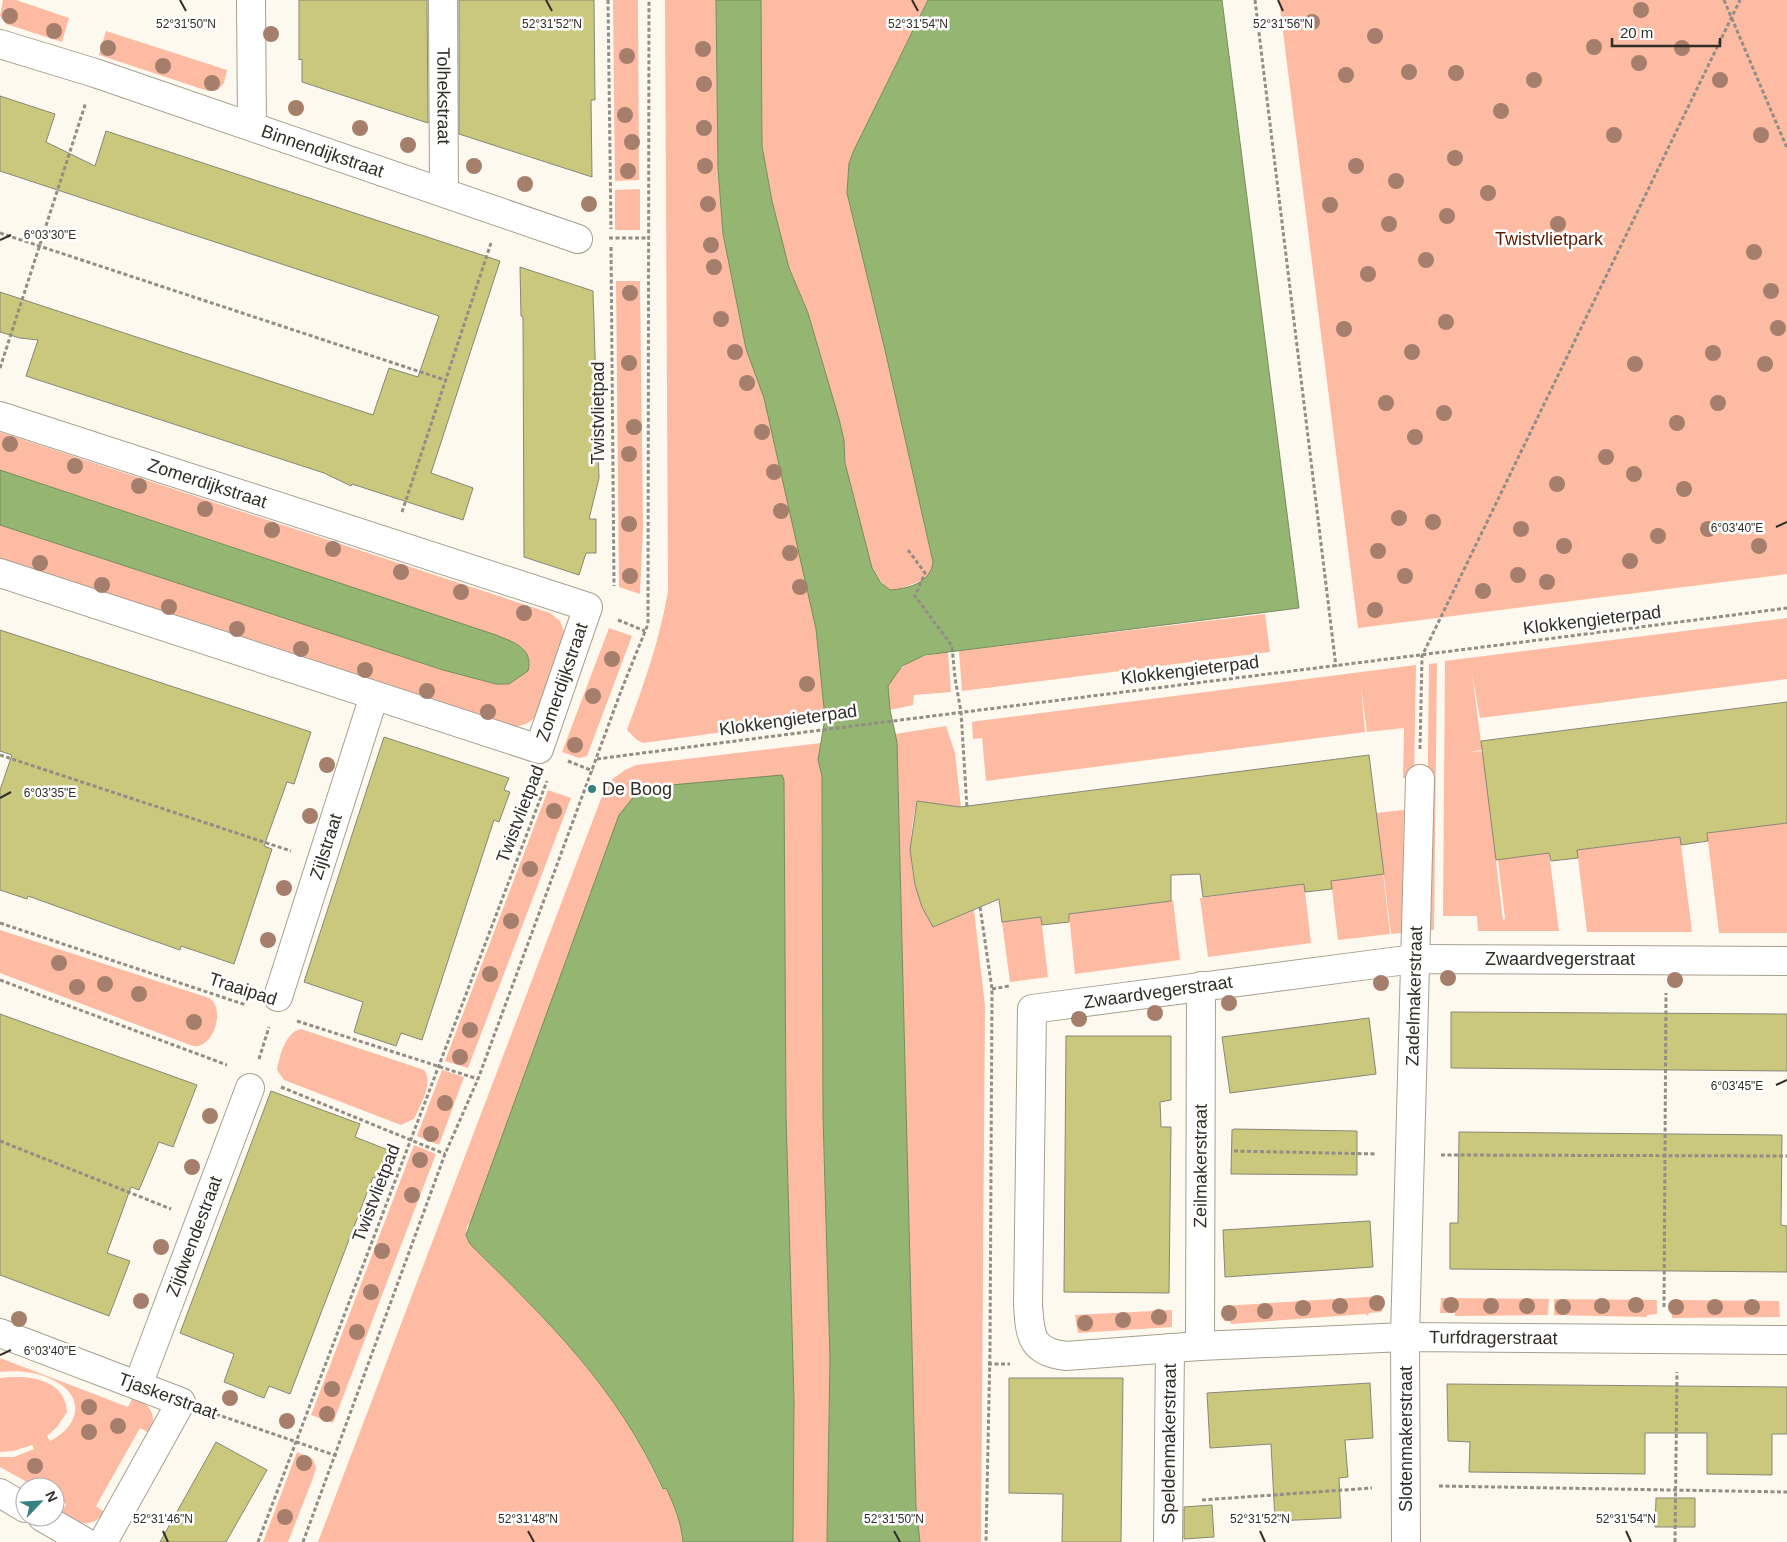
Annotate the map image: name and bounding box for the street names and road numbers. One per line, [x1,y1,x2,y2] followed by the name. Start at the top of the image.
[433,47,454,145] street label: Tolhekstraat
[259,121,386,182] street label: Binnendijkstraat
[588,361,608,465] street label: Twistvlietpad
[145,455,269,512] street label: Zomerdijkstraat
[1522,602,1662,638] street label: Klokkengieterpad
[532,620,592,744] street label: Zomerdijkstraat
[1120,652,1260,688] street label: Klokkengieterpad
[718,700,858,740] street label: Klokkengieterpad
[492,762,548,866] street label: Twistvlietpad
[306,811,346,882] street label: Zijlstraat
[1402,926,1426,1066] street label: Zadelmakerstraat
[1485,949,1635,969] street label: Zwaardvegerstraat
[206,969,280,1009] street label: Traaipad
[1082,972,1234,1012] street label: Zwaardvegerstraat
[1190,1104,1211,1228] street label: Zeilmakerstraat
[348,1141,404,1245] street label: Twistvlietpad
[162,1173,226,1299] street label: Zijdwendestraat
[1429,1327,1558,1348] street label: Turfdragerstraat
[1158,1363,1180,1525] street label: Speldenmakerstraat
[1396,1366,1416,1512] street label: Slotenmakerstraat
[116,1369,220,1423] street label: Tjaskerstraat

